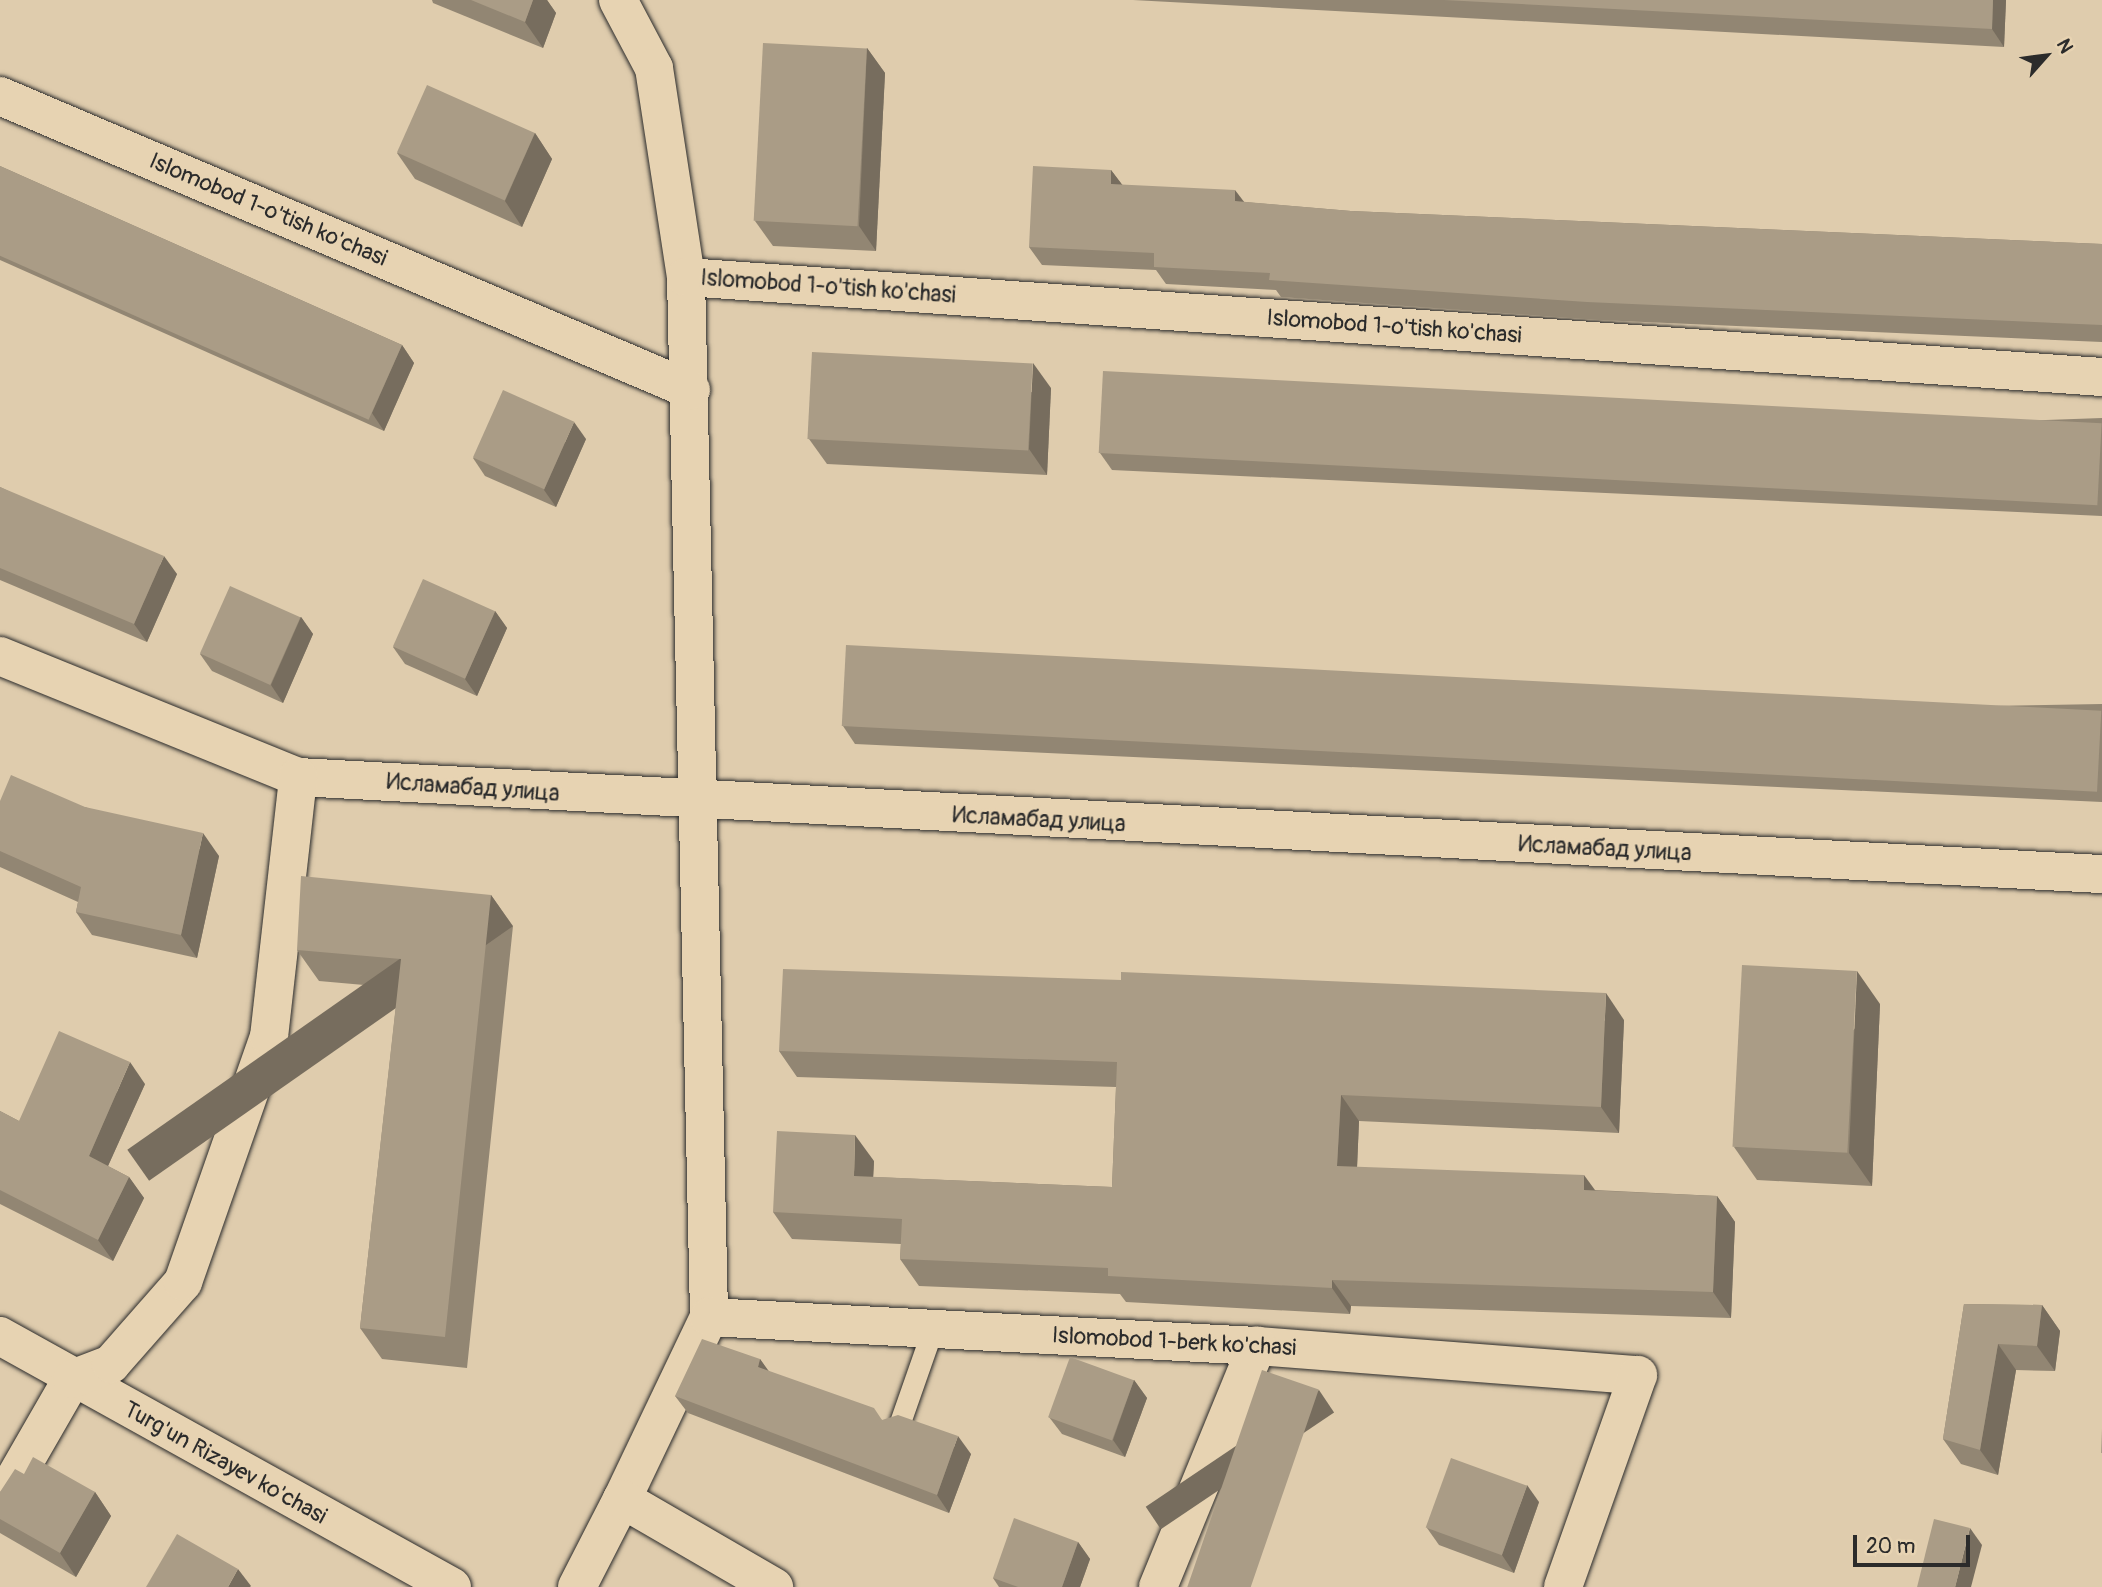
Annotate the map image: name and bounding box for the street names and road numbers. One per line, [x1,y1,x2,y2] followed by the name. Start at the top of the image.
[145,147,391,273] street label: Islomobod 1-o'tish ko'chasi
[699,264,957,310] street label: Islomobod 1-o'tish ko'chasi
[1265,304,1523,350] street label: Islomobod 1-o'tish ko'chasi
[386,768,560,808] street label: Исламабад улица
[952,802,1126,838] street label: Исламабад улица
[1518,831,1692,867] street label: Исламабад улица
[1051,1322,1297,1362] street label: Islomobod 1-berk ko'chasi
[119,1396,331,1530] street label: Turg'un Rizayev ko'chasi

